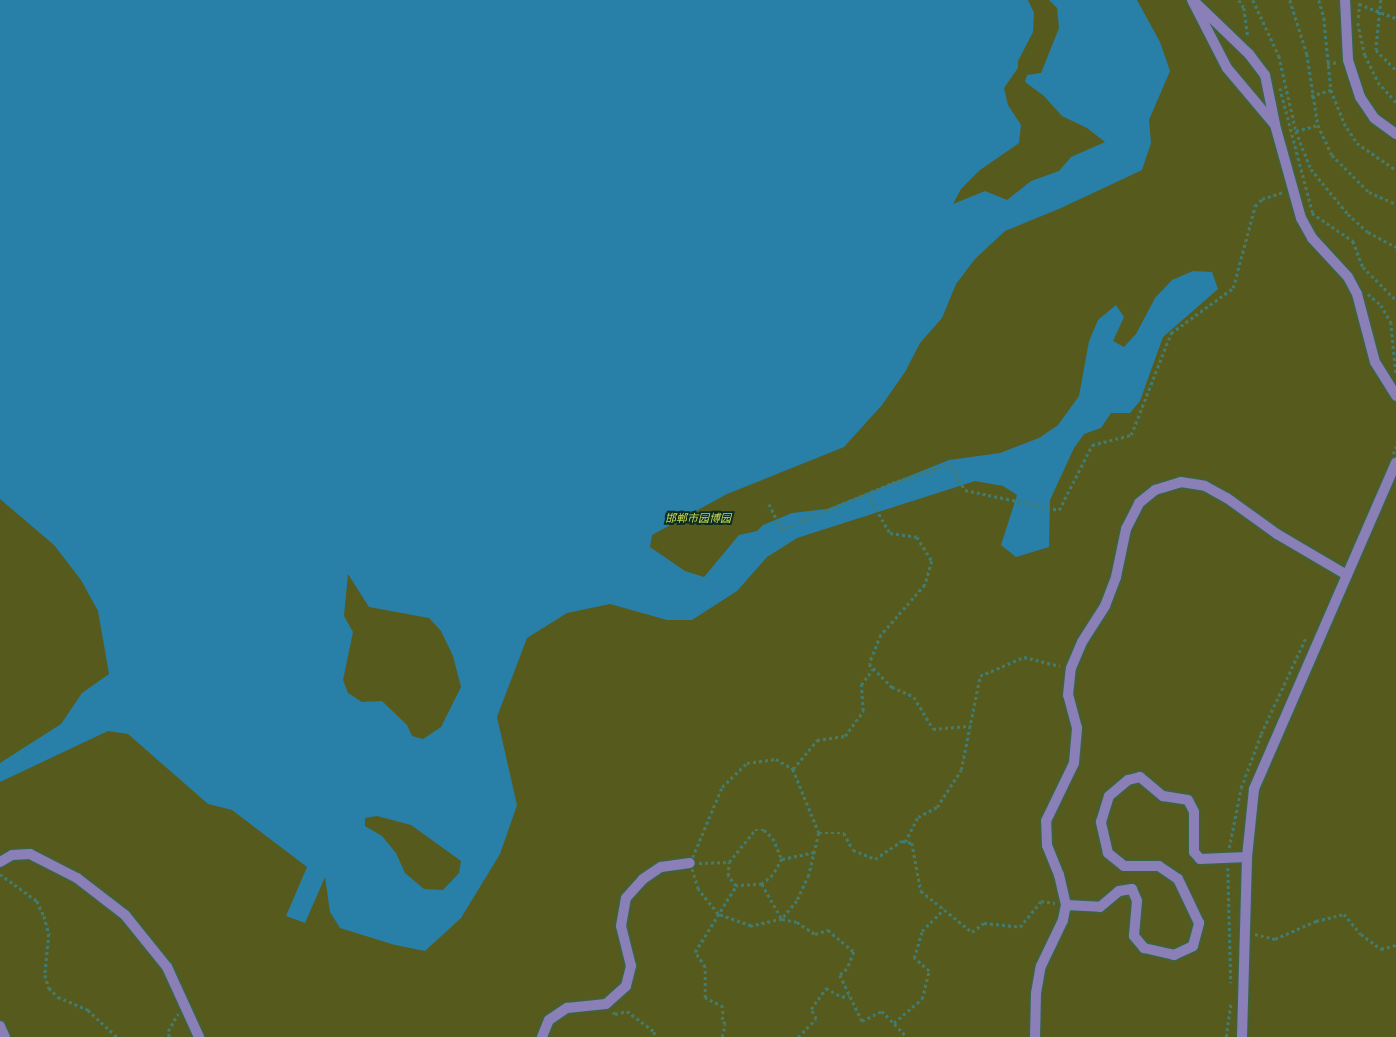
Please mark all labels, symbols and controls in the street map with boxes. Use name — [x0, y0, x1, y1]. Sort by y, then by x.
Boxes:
park label: 邯郸市园博园 — [665, 511, 731, 525]

